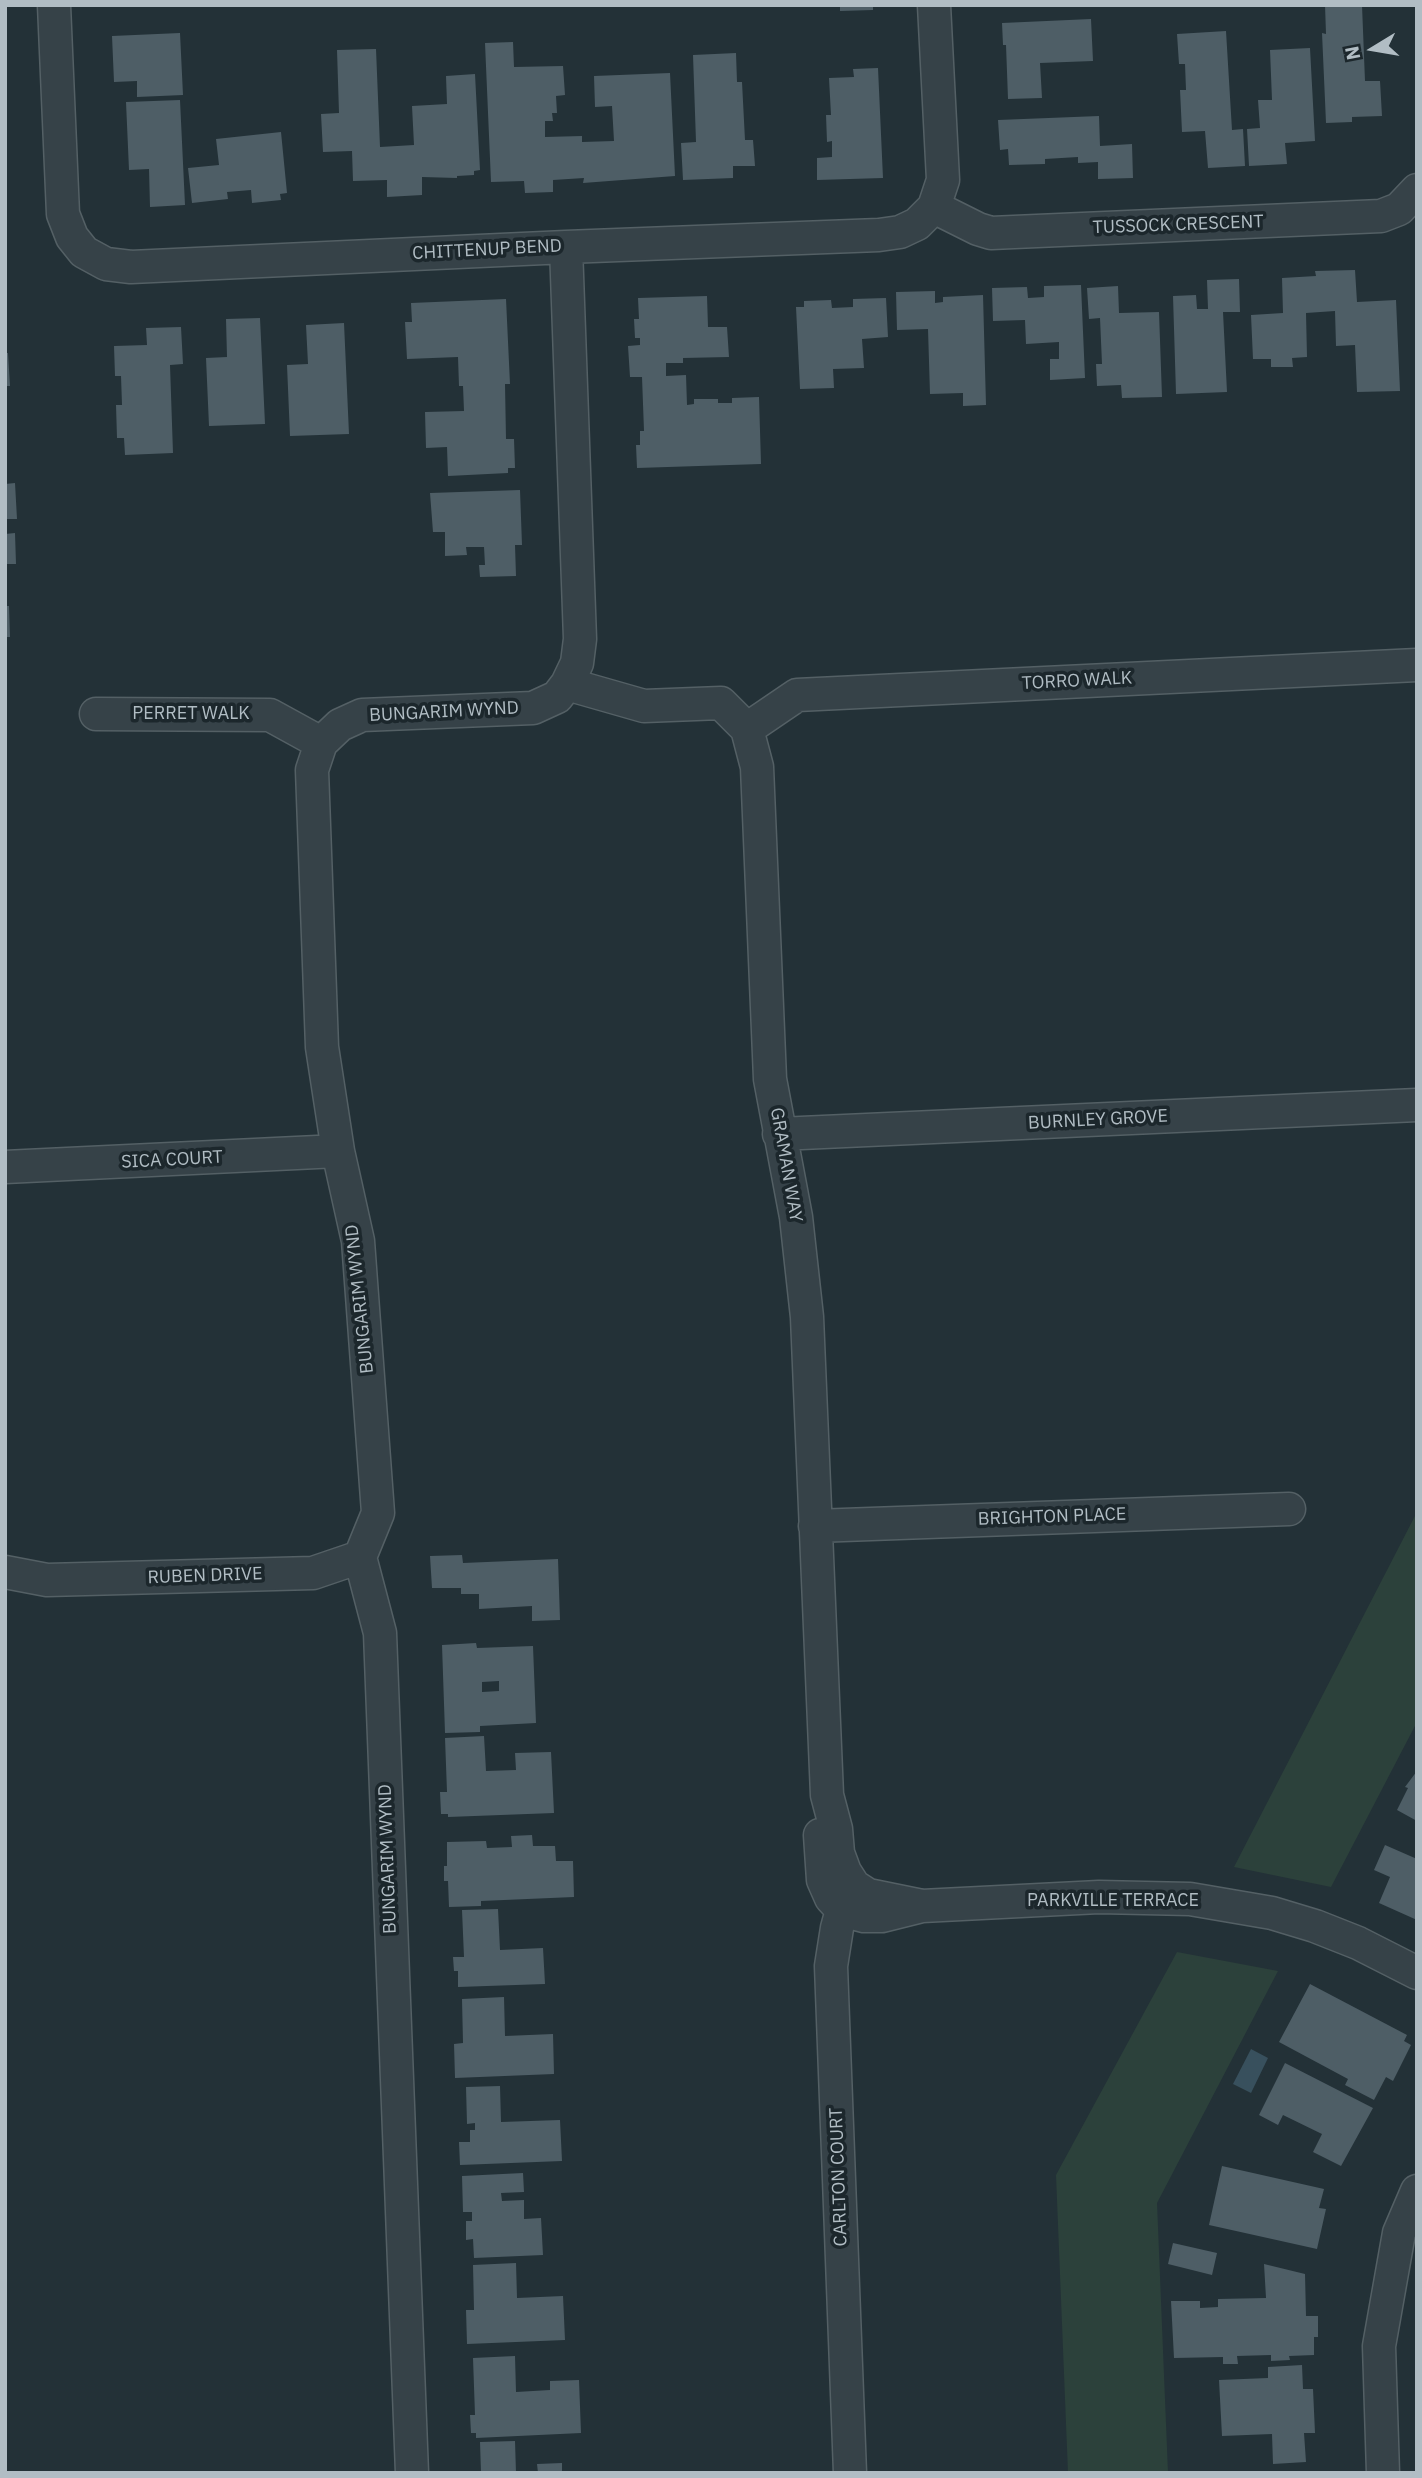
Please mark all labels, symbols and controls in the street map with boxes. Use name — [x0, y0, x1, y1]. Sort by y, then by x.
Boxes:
north arrow — [1338, 14, 1408, 84]
text: N — [1339, 44, 1365, 62]
street label: TUSSOCK CRESCENT — [1092, 211, 1264, 239]
street label: CHITTENUP BEND — [412, 235, 562, 265]
street label: TORRO WALK — [1021, 667, 1133, 695]
street label: BUNGARIM WYND — [369, 697, 519, 727]
street label: PERRET WALK — [132, 703, 250, 725]
street label: GRAMAN WAY — [765, 1106, 807, 1224]
street label: BURNLEY GROVE — [1027, 1106, 1169, 1134]
street label: SICA COURT — [121, 1147, 223, 1173]
street label: BUNGARIM WYND — [341, 1223, 379, 1375]
street label: BRIGHTON PLACE — [977, 1504, 1127, 1530]
street label: RUBEN DRIVE — [147, 1563, 263, 1589]
street label: BUNGARIM WYND — [375, 1784, 401, 1934]
street label: PARKVILLE TERRACE — [1027, 1890, 1199, 1912]
street label: CARLTON COURT — [826, 2107, 852, 2247]

